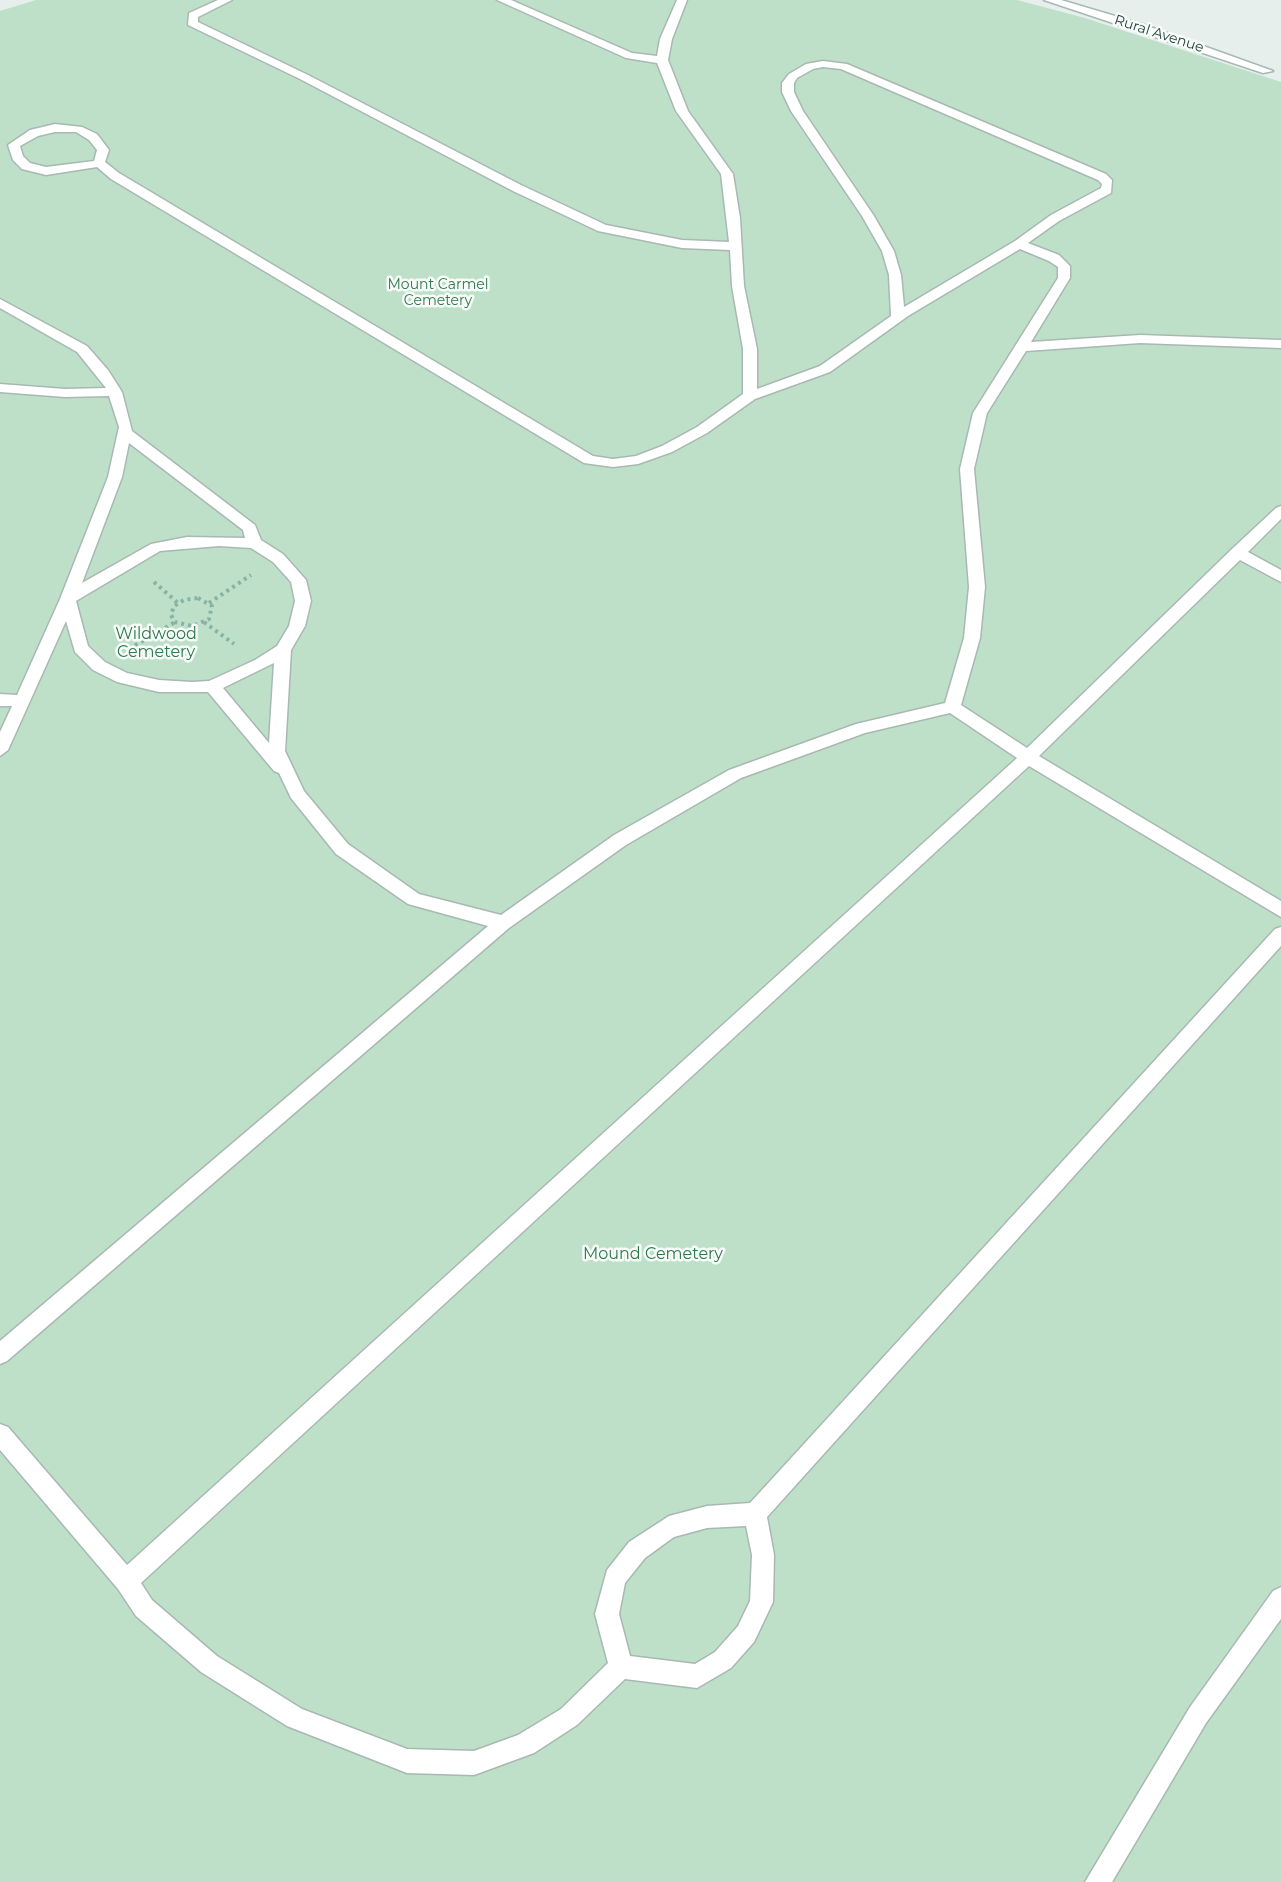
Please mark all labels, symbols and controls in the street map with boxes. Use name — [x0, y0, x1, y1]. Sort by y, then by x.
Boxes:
street label: Rural Avenue — [1112, 12, 1206, 56]
park label: Mount Carmel Cemetery — [387, 277, 489, 310]
park label: Wildwood Cemetery — [115, 624, 197, 662]
park label: Mound Cemetery — [583, 1244, 723, 1264]

